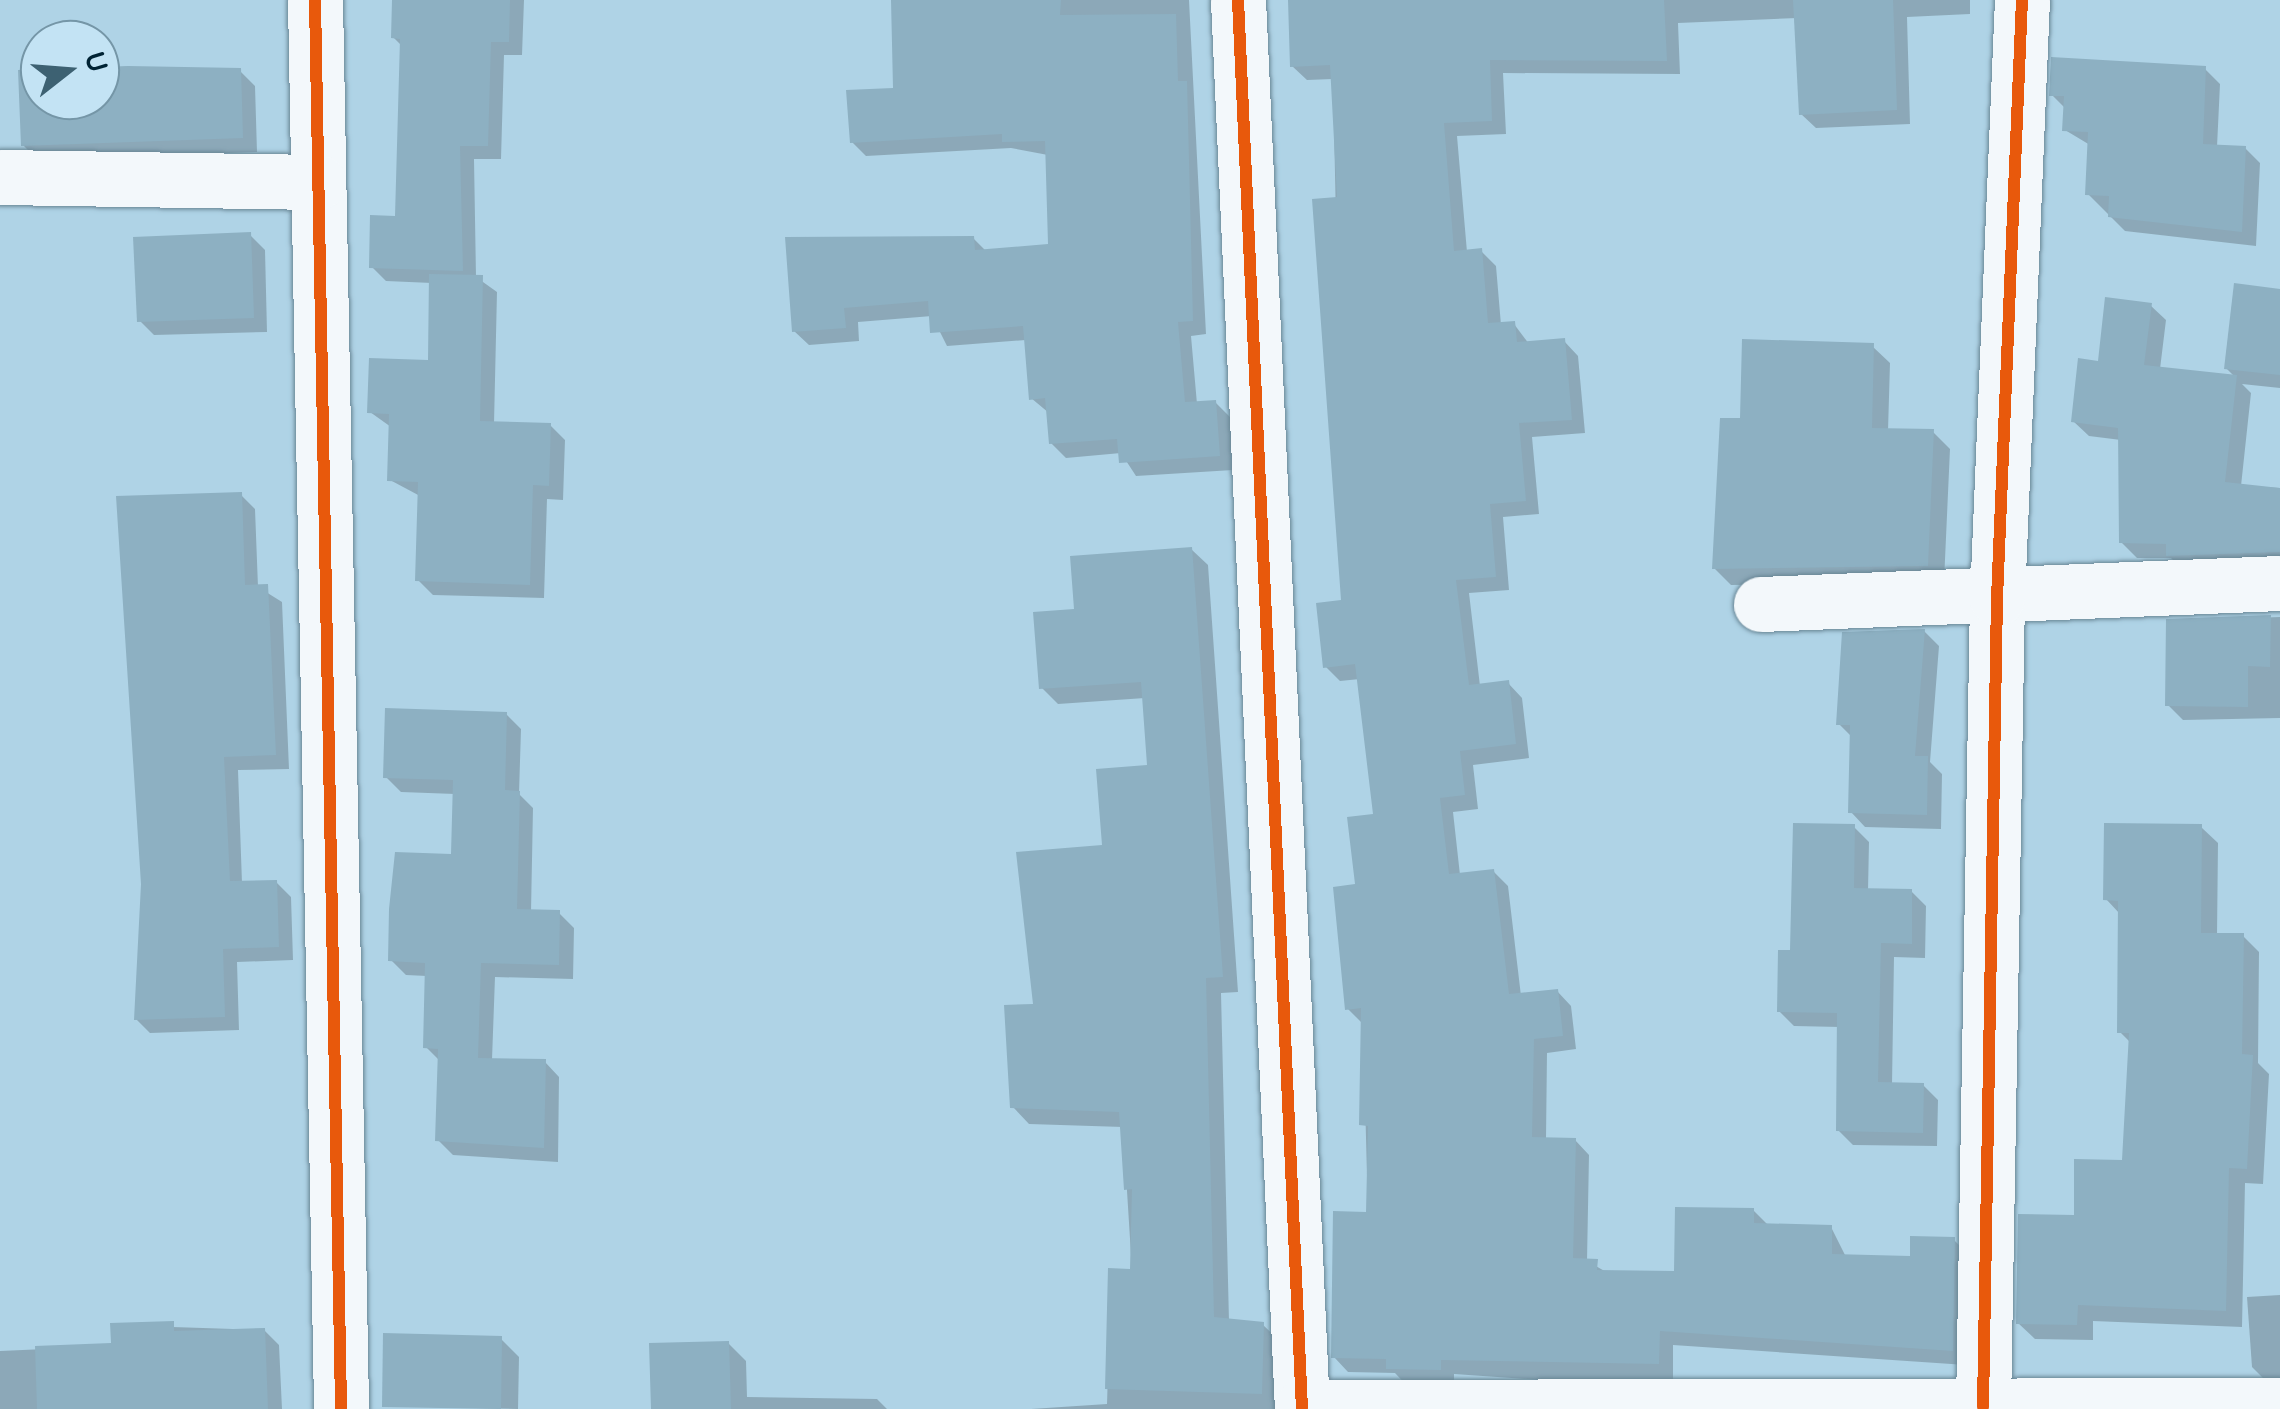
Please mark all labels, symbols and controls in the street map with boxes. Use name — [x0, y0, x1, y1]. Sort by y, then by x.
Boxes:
north arrow — [20, 20, 120, 120]
text: U — [78, 47, 117, 76]

